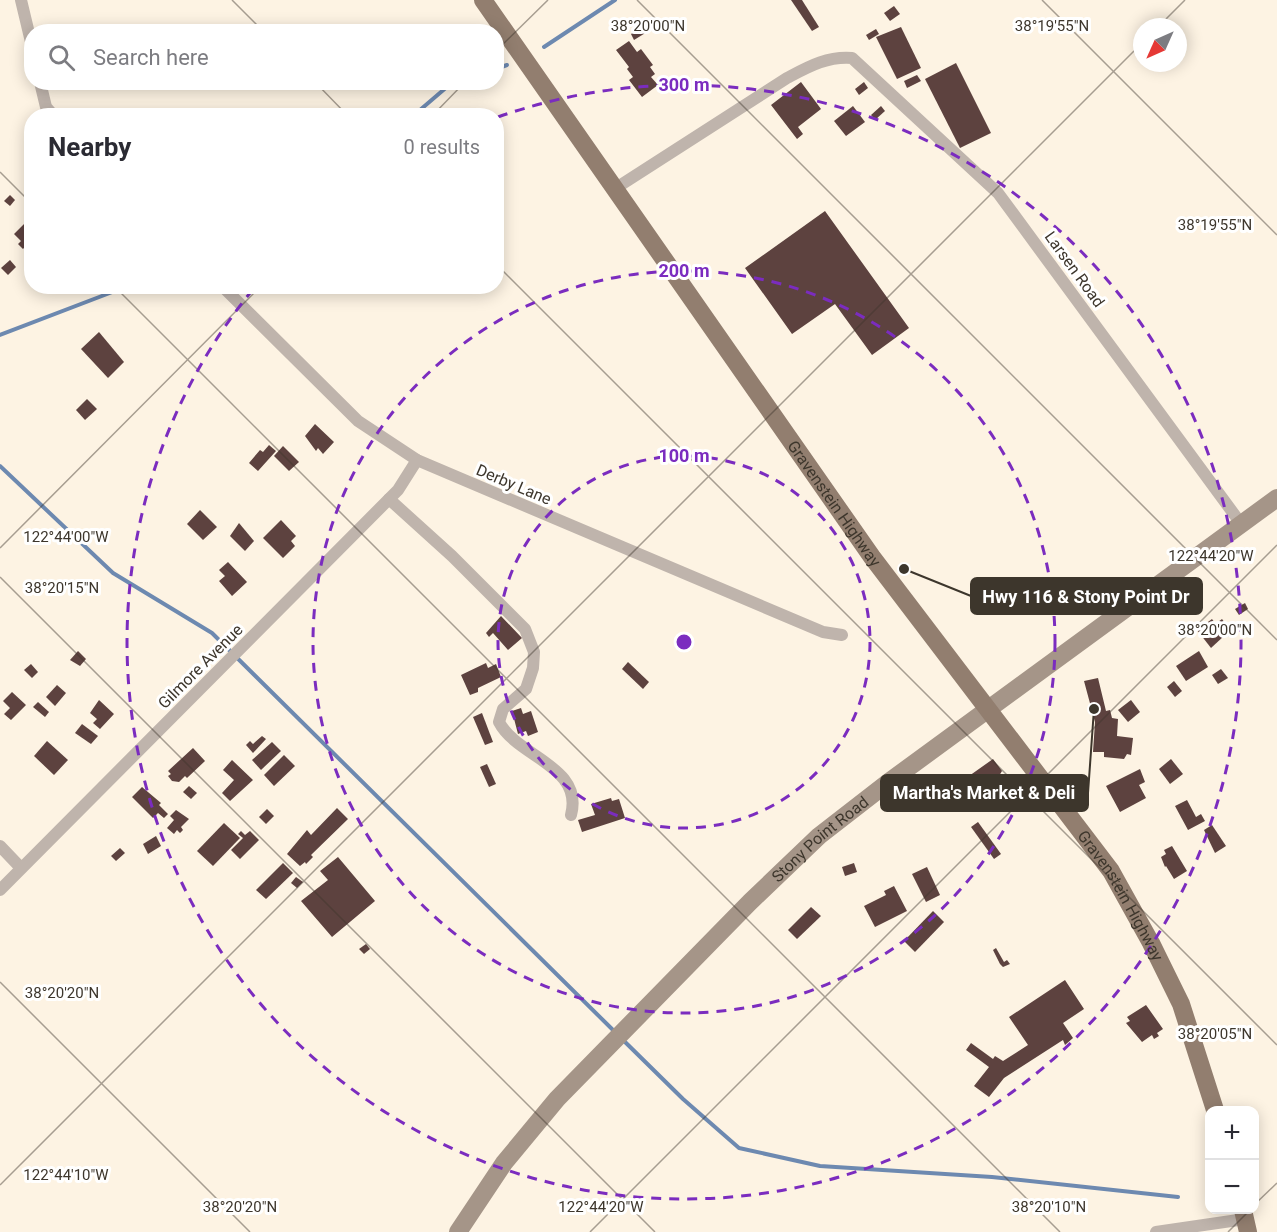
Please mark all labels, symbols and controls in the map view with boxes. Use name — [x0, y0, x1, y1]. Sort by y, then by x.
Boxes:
text: 38°20'00"N — [611, 17, 685, 35]
text: 38°19'55"N — [1015, 17, 1089, 35]
north arrow — [1133, 18, 1187, 72]
search box — [24, 24, 504, 90]
icon: search — [45, 41, 78, 74]
text: Search here — [93, 45, 209, 70]
text: 300 m — [658, 74, 710, 95]
text: Nearby — [48, 132, 131, 162]
text: 0 results — [404, 135, 480, 159]
text: 38°19'55"N — [1178, 216, 1252, 234]
street label: Larsen Road — [1041, 228, 1108, 311]
text: 200 m — [658, 260, 710, 281]
street label: Gravenstein Highway — [784, 437, 885, 571]
text: 100 m — [658, 445, 710, 466]
street label: Derby Lane — [474, 460, 554, 509]
text: 122°44'00"W — [23, 528, 109, 546]
text: 122°44'20"W — [1168, 547, 1254, 565]
callout: Hwy 116 & Stony Point Dr — [971, 578, 1202, 614]
text: 38°20'15"N — [25, 579, 99, 597]
text: Hwy 116 & Stony Point Dr — [982, 586, 1190, 607]
street label: Gilmore Avenue — [154, 620, 247, 713]
text: 38°20'00"N — [1178, 621, 1252, 639]
centre of rings — [674, 632, 694, 652]
callout: Martha's Market & Deli — [881, 775, 1088, 811]
text: Martha's Market & Deli — [893, 782, 1075, 803]
street label: Stony Point Road — [768, 792, 872, 886]
street label: Gravenstein Highway — [1073, 827, 1167, 964]
text: 38°20'20"N — [25, 984, 99, 1002]
text: 38°20'05"N — [1178, 1025, 1252, 1043]
map controls — [1205, 1106, 1259, 1214]
button: + — [1205, 1106, 1259, 1160]
button: − — [1205, 1160, 1259, 1214]
text: 122°44'10"W — [23, 1166, 109, 1184]
text: 38°20'20"N — [203, 1198, 277, 1216]
text: 122°44'20"W — [558, 1198, 644, 1216]
text: 38°20'10"N — [1012, 1198, 1086, 1216]

